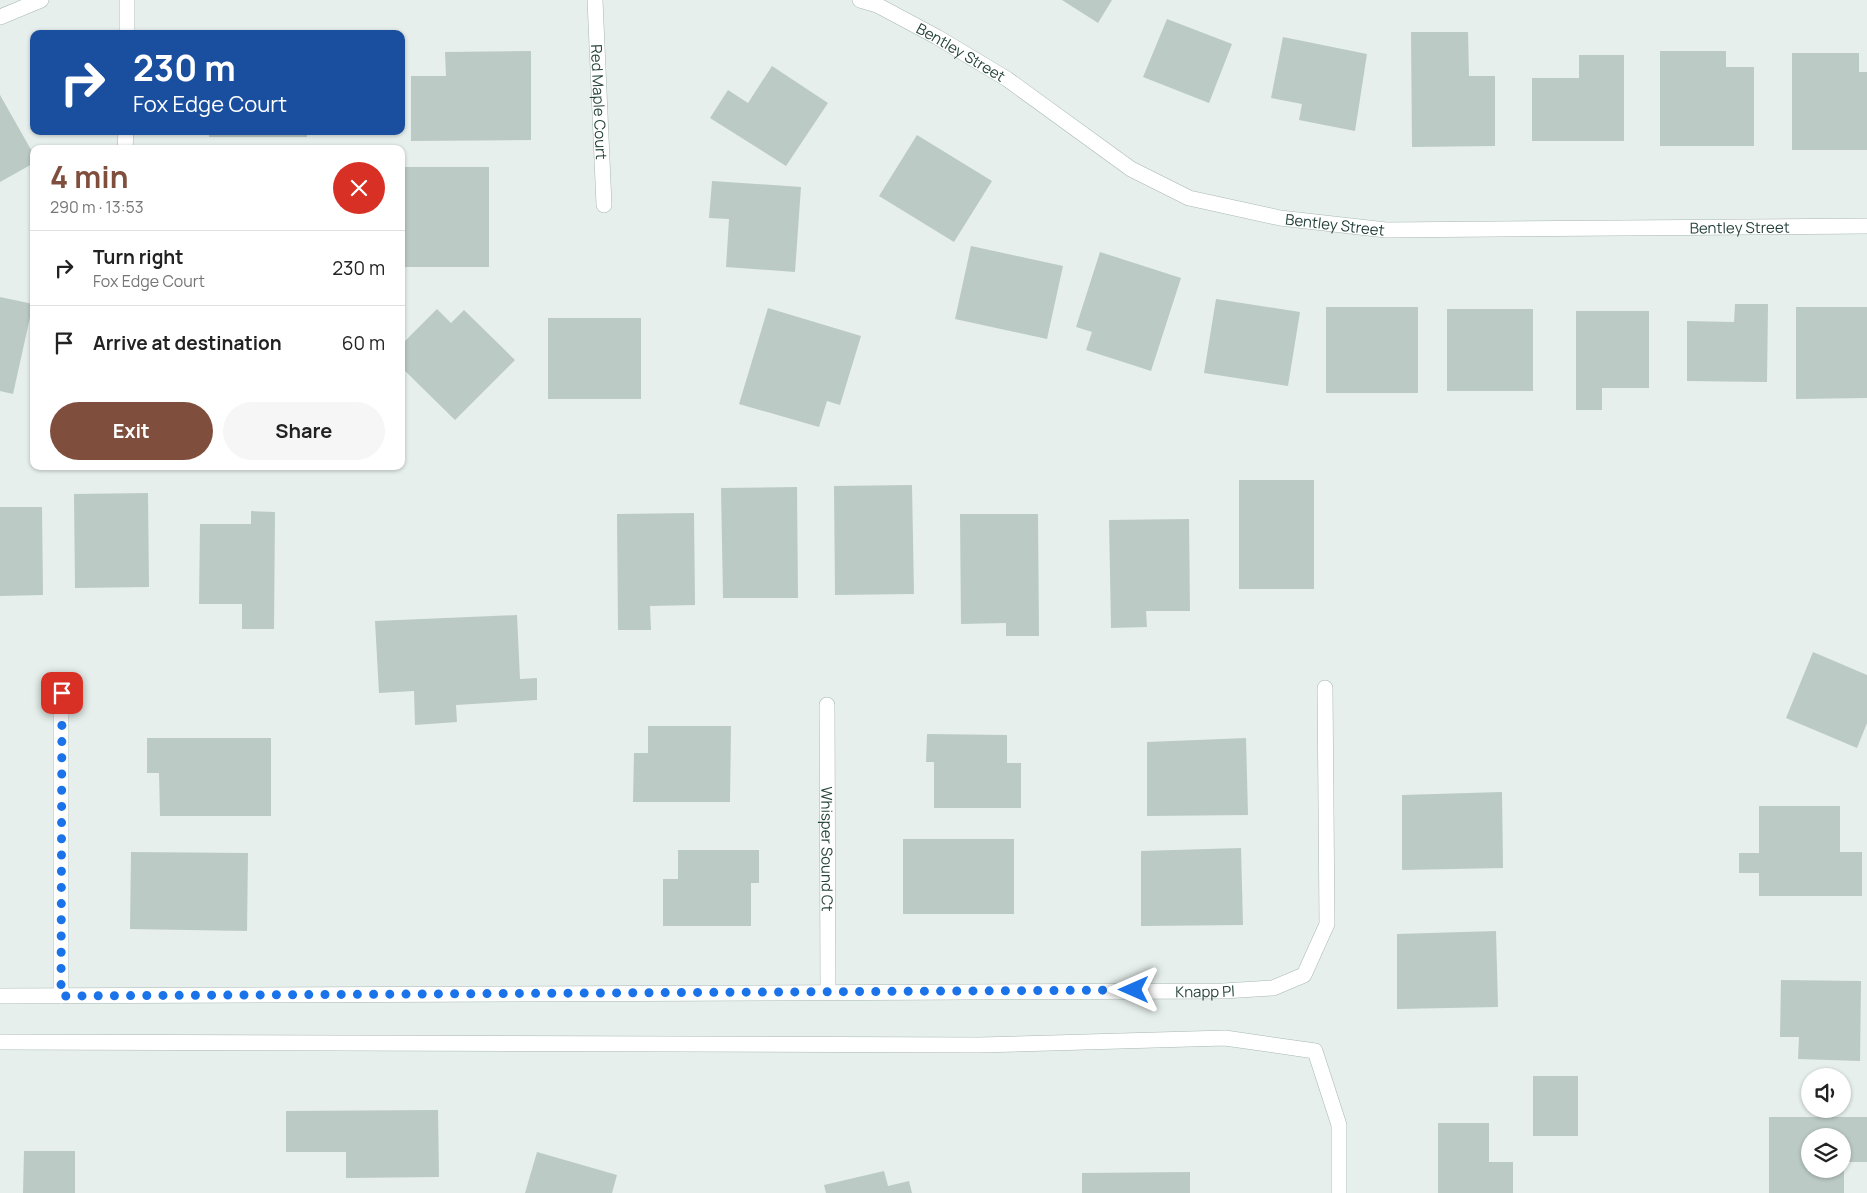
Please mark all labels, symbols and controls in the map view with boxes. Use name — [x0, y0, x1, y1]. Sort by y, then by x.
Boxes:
street label: Bentley Street — [913, 18, 1009, 86]
text: 230 m — [133, 44, 236, 92]
street label: Red Maple Court — [586, 44, 612, 160]
icon: right — [50, 50, 115, 115]
text: Fox Edge Court — [133, 89, 287, 119]
text: 4 min — [50, 156, 128, 197]
button: close — [333, 162, 385, 214]
text: 290 m · 13:53 — [50, 196, 144, 218]
street label: Bentley Street — [1284, 208, 1386, 240]
street label: Bentley Street — [1690, 216, 1790, 238]
text: Turn right — [93, 244, 183, 270]
icon: right — [50, 254, 78, 282]
text: 230 m — [332, 255, 385, 281]
text: Fox Edge Court — [93, 270, 205, 292]
icon: arrive — [50, 329, 78, 357]
text: Arrive at destination — [93, 330, 282, 356]
text: 60 m — [342, 330, 385, 356]
button: Exit — [50, 402, 213, 460]
button: Share — [223, 402, 385, 460]
pin — [41, 672, 83, 714]
icon: arrive — [48, 679, 76, 707]
street label: Whisper Sound Ct — [817, 786, 838, 912]
position arrow — [1107, 963, 1159, 1015]
street label: Knapp Pl — [1175, 980, 1235, 1002]
map controls — [1801, 1068, 1851, 1178]
button: sound — [1801, 1068, 1851, 1118]
button: layers — [1801, 1128, 1851, 1178]

